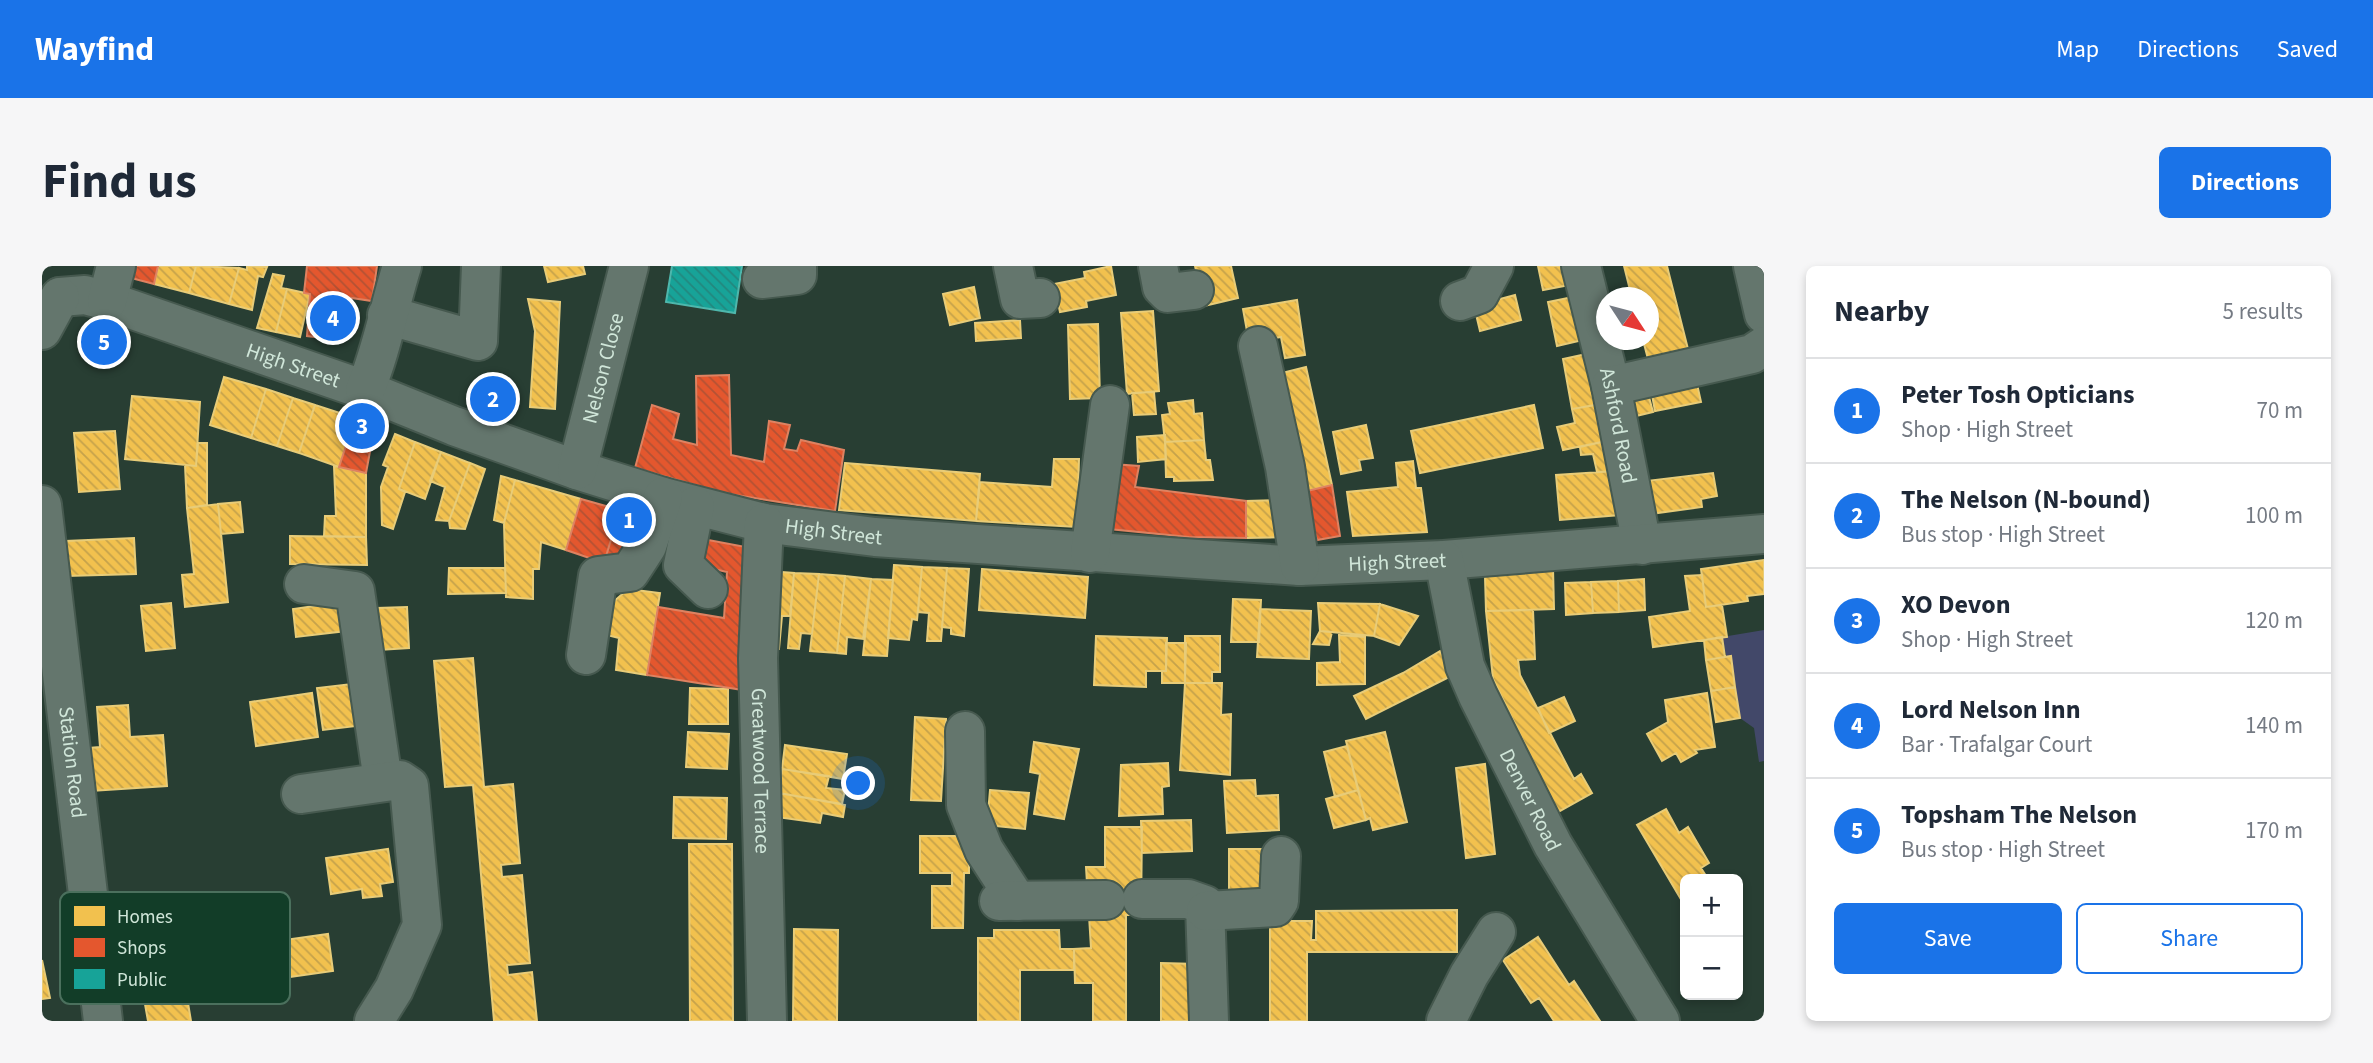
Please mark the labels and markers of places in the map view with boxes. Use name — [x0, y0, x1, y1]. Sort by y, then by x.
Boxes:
pin: 4 — [310, 292, 356, 344]
pin: 5 — [81, 316, 127, 368]
pin: 2 — [470, 373, 516, 425]
pin: 3 — [339, 400, 385, 452]
pin: 1 — [606, 494, 652, 546]

